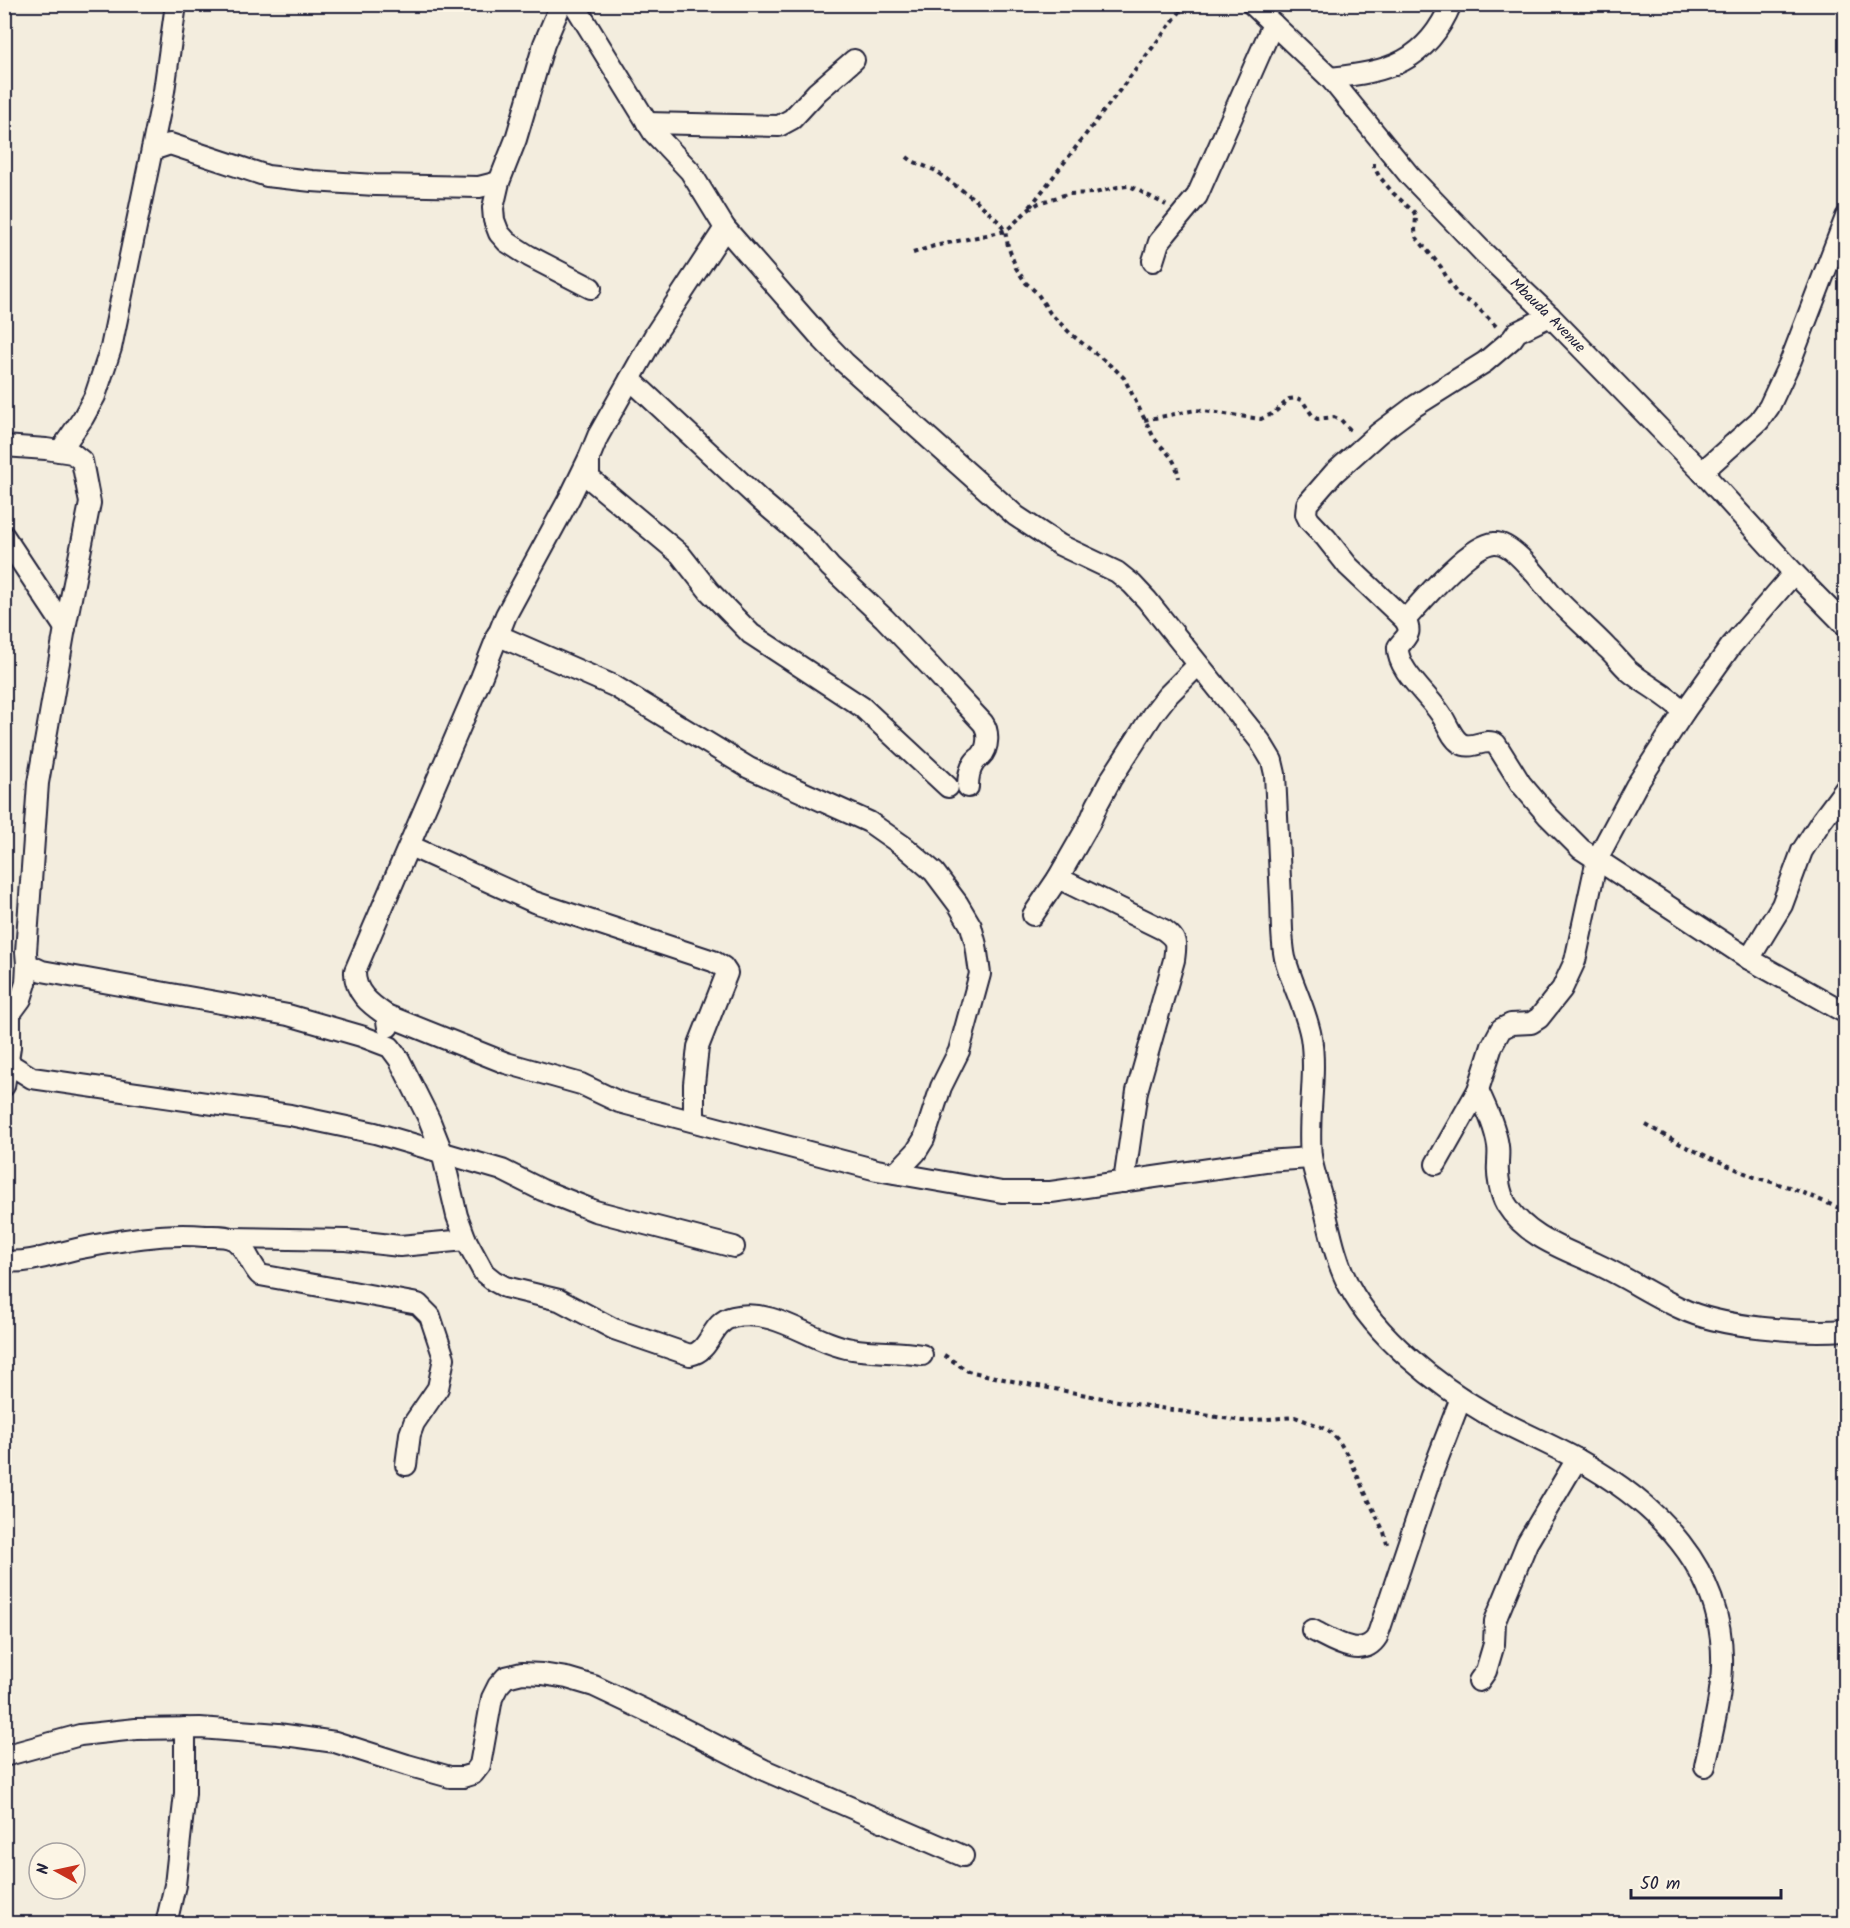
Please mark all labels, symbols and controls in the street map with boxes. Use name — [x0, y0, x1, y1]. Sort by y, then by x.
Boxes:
street label: Mbauda Avenue — [1504, 273, 1591, 359]
north arrow — [27, 1841, 87, 1901]
text: N — [31, 1862, 57, 1876]
scale bar — [1631, 1862, 1781, 1900]
text: 50 m — [1640, 1870, 1680, 1899]

